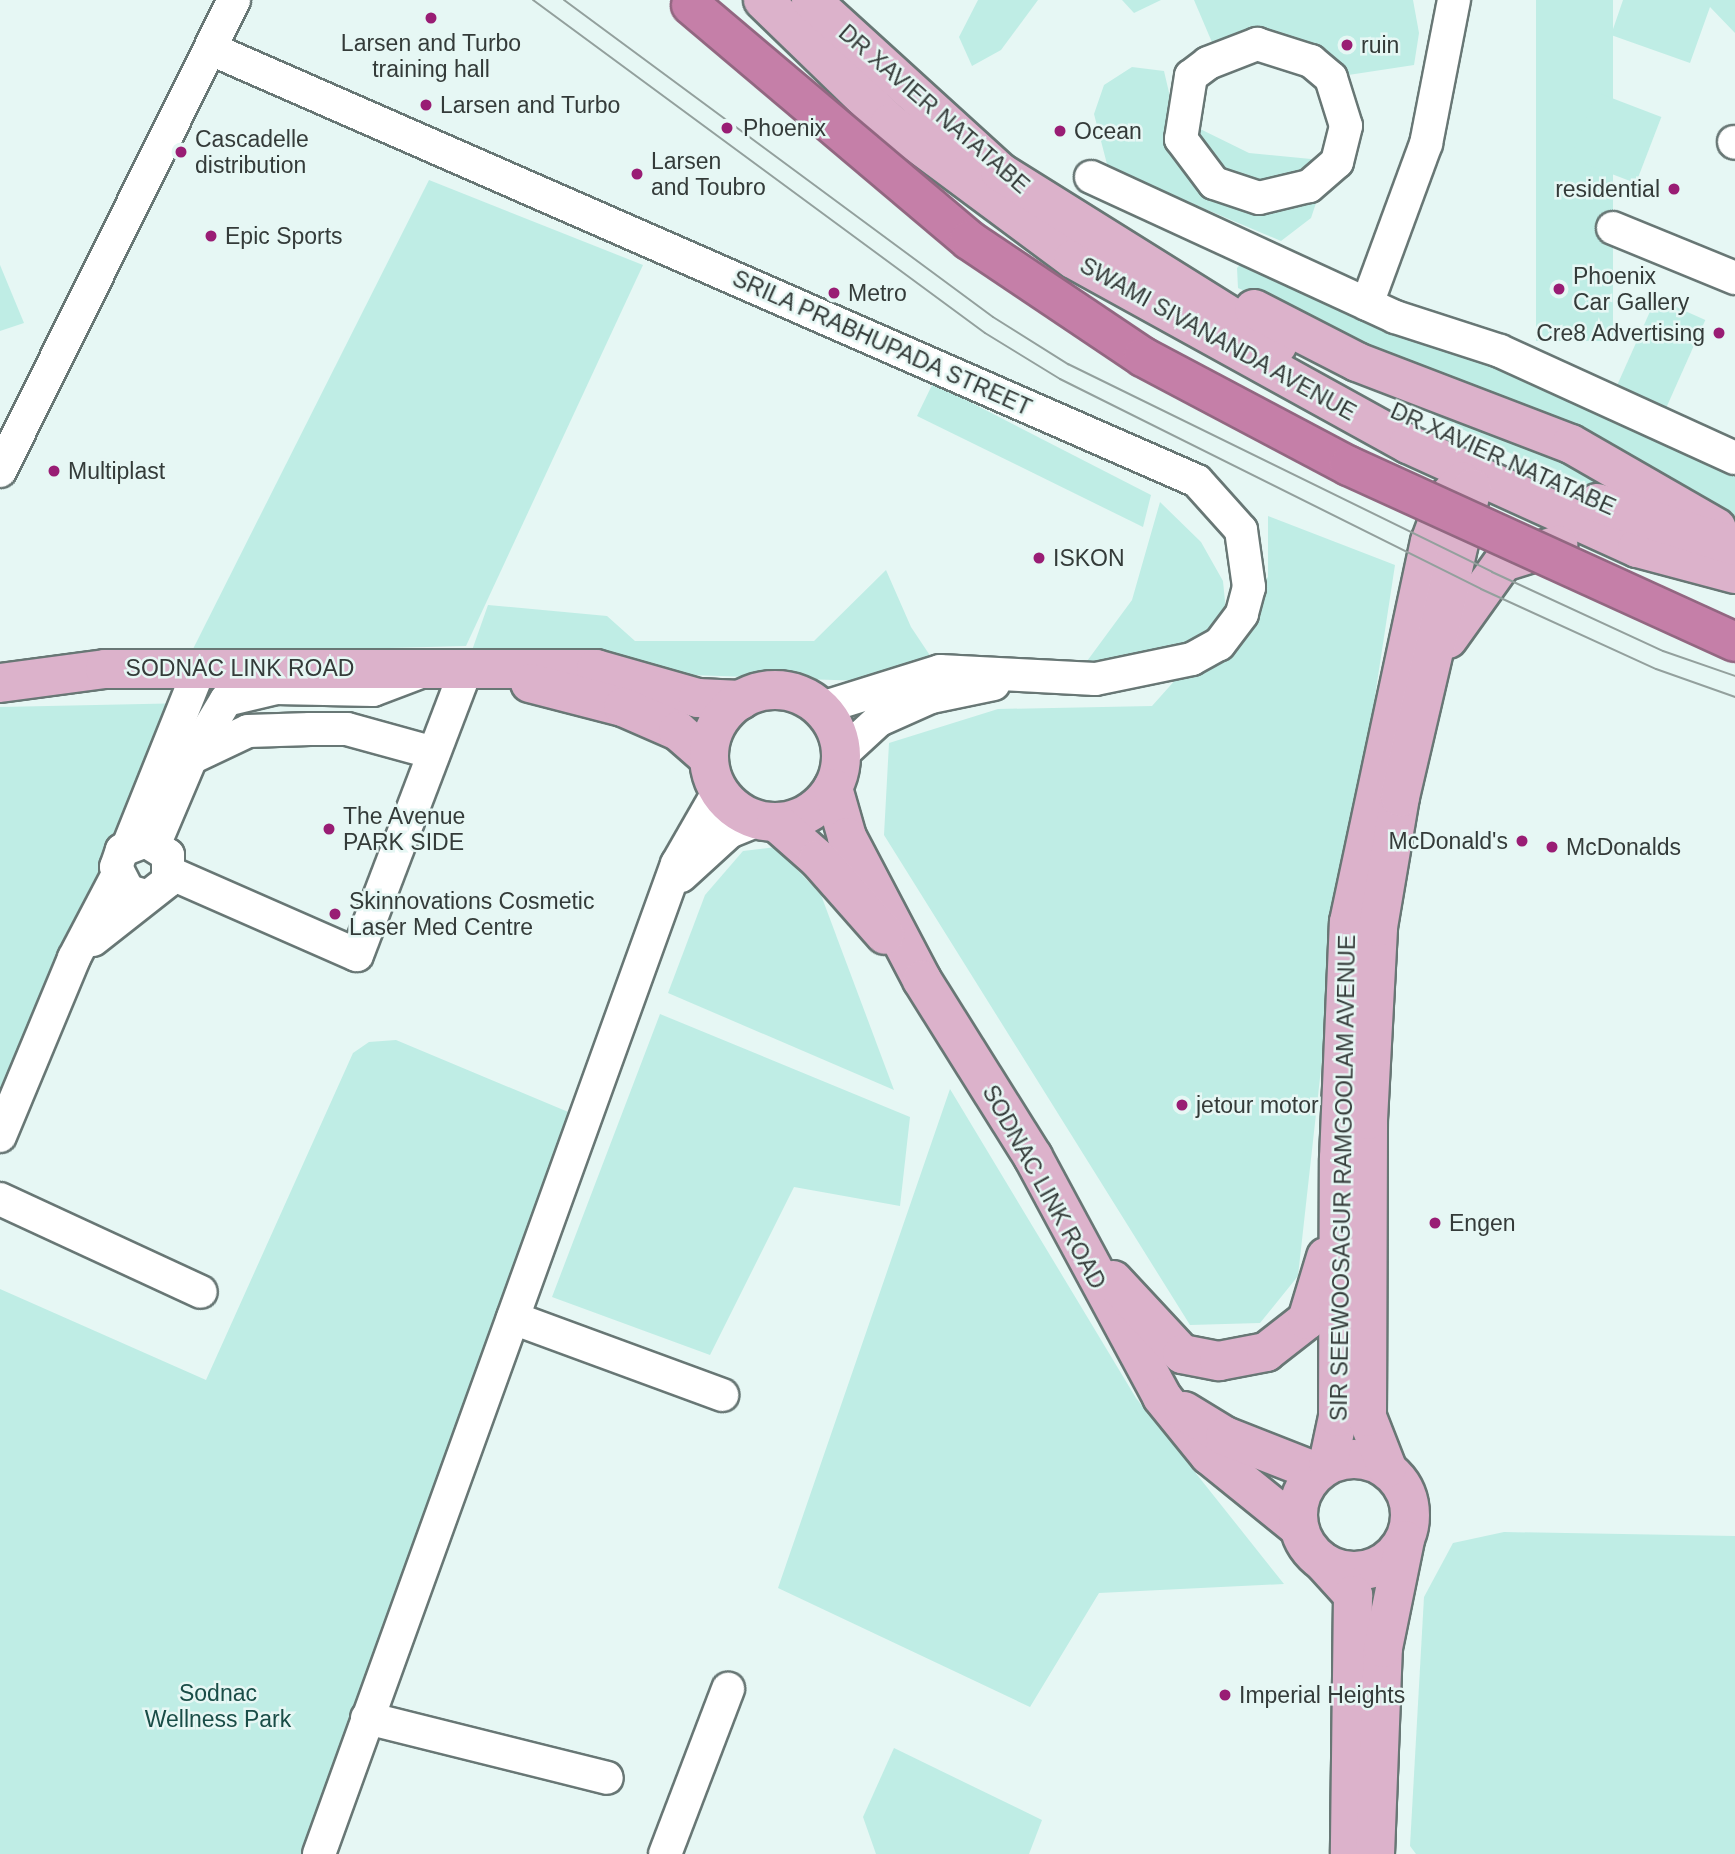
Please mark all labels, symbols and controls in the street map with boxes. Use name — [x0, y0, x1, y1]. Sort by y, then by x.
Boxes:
marker: Larsen and Turbo training hall — [423, 10, 439, 26]
street label: DR XAVIER NATATABE — [833, 19, 1035, 199]
place label: Larsen and Turbo training hall — [341, 29, 521, 83]
place label: ruin — [1361, 31, 1399, 59]
marker: ruin — [1339, 37, 1355, 53]
place label: Larsen and Turbo — [440, 91, 621, 119]
marker: Larsen and Turbo — [418, 97, 434, 113]
place label: Phoenix — [743, 114, 826, 142]
place label: Ocean — [1074, 117, 1142, 145]
marker: Phoenix — [717, 118, 737, 138]
marker: Ocean — [1052, 123, 1068, 139]
place label: Cascadelle distribution — [195, 125, 309, 179]
marker: Cascadelle distribution — [173, 144, 189, 160]
place label: Larsen and Toubro — [651, 147, 766, 201]
marker: Larsen and Toubro — [629, 166, 645, 182]
place label: residential — [1555, 175, 1660, 203]
marker: residential — [1666, 181, 1682, 197]
place label: Epic Sports — [225, 222, 343, 250]
marker: Epic Sports — [203, 228, 219, 244]
street label: SWAMI SIVANANDA AVENUE — [1074, 251, 1362, 427]
place label: Phoenix Car Gallery — [1573, 262, 1689, 316]
street label: SRILA PRABHUPADA STREET — [727, 264, 1037, 422]
place label: Metro — [848, 279, 907, 307]
marker: Phoenix Car Gallery — [1551, 281, 1567, 297]
marker: Metro — [826, 285, 842, 301]
place label: Cre8 Advertising — [1535, 319, 1705, 347]
marker: Cre8 Advertising — [1711, 325, 1727, 341]
street label: DR XAVIER NATATABE — [1386, 397, 1620, 521]
place label: Multiplast — [68, 457, 165, 485]
marker: Multiplast — [46, 463, 62, 479]
place label: ISKON — [1053, 544, 1125, 572]
marker: ISKON — [1031, 550, 1047, 566]
street label: SODNAC LINK ROAD — [126, 654, 354, 682]
place label: The Avenue PARK SIDE — [343, 802, 467, 856]
marker: The Avenue PARK SIDE — [321, 821, 337, 837]
place label: McDonald's — [1389, 827, 1508, 855]
marker: McDonald's — [1514, 833, 1530, 849]
place label: McDonalds — [1566, 833, 1681, 861]
marker: McDonalds — [1544, 839, 1560, 855]
place label: Skinnovations Cosmetic Laser Med Centre — [349, 887, 594, 941]
marker: Skinnovations Cosmetic Laser Med Centre — [327, 906, 343, 922]
street label: SIR SEEWOOSAGUR RAMGOOLAM AVENUE — [1325, 934, 1361, 1422]
street label: SODNAC LINK ROAD — [976, 1080, 1112, 1294]
place label: jetour motor — [1196, 1091, 1319, 1119]
marker: jetour motor — [1174, 1097, 1190, 1113]
place label: Engen — [1449, 1209, 1516, 1237]
marker: Engen — [1427, 1215, 1443, 1231]
park label: Sodnac Wellness Park — [145, 1679, 291, 1733]
place label: Imperial Heights — [1239, 1681, 1405, 1709]
marker: Imperial Heights — [1217, 1687, 1233, 1703]

